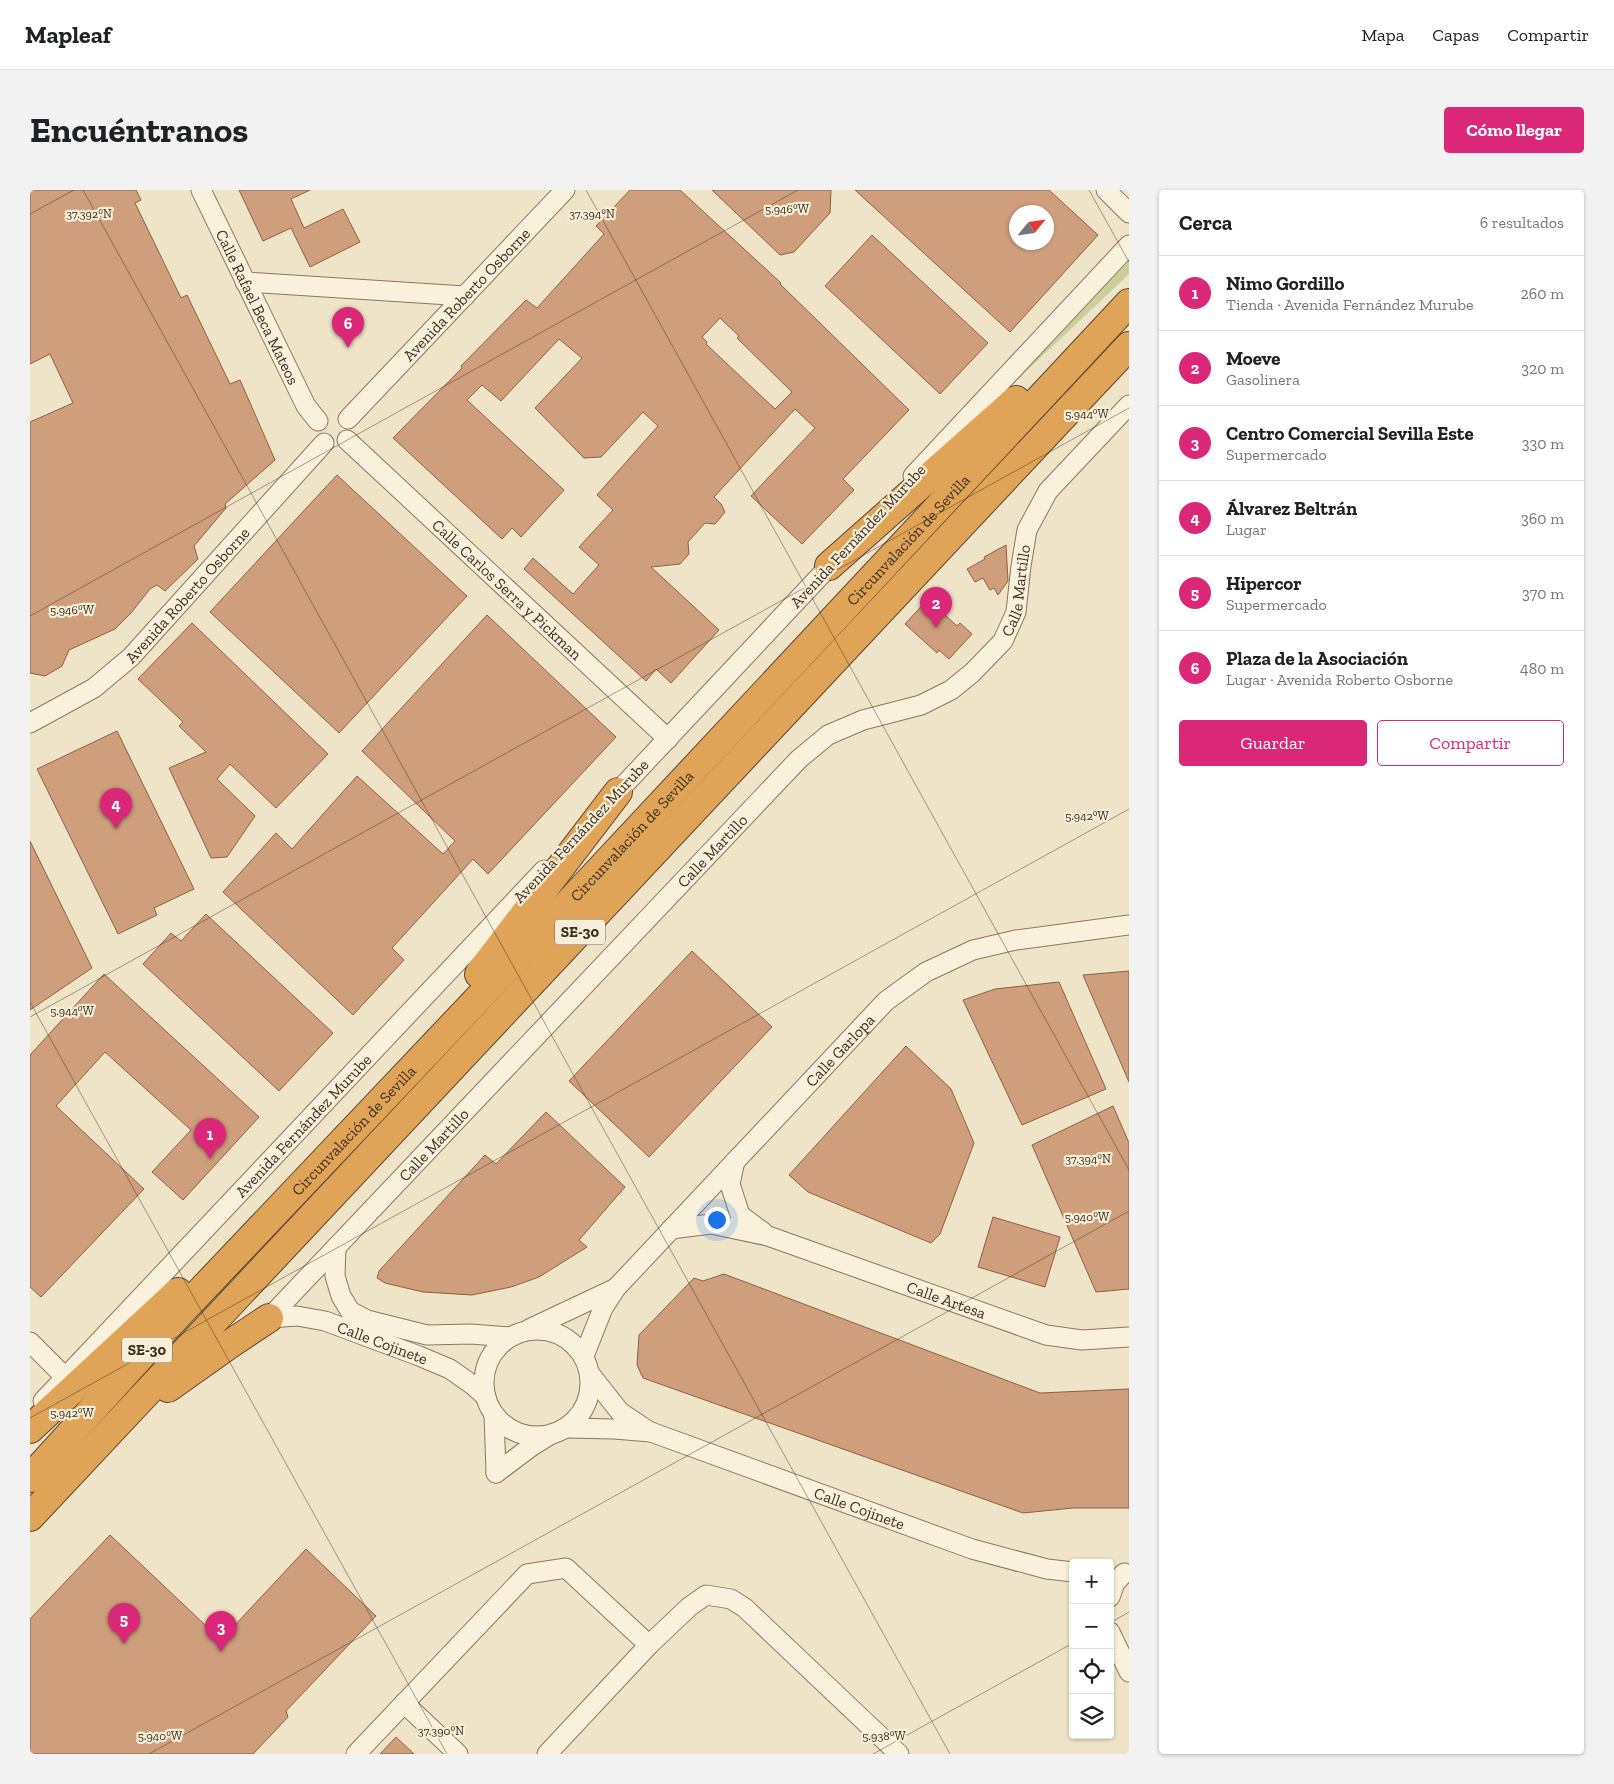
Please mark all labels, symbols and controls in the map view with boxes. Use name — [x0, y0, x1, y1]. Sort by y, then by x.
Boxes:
text: Mapleaf — [25, 20, 111, 49]
text: Mapa — [1361, 24, 1404, 46]
text: Capas — [1432, 24, 1479, 46]
text: Compartir — [1507, 24, 1589, 46]
button: Cómo llegar — [1444, 107, 1584, 153]
text: Encuéntranos — [30, 109, 248, 151]
text: 5.946°W — [765, 202, 810, 216]
north arrow — [1009, 205, 1054, 250]
text: 37.392°N — [66, 207, 112, 221]
text: 37.394°N — [569, 207, 615, 221]
text: Cerca — [1179, 210, 1232, 235]
text: 6 resultados — [1480, 213, 1564, 232]
street label: Avenida Roberto Osborne — [399, 224, 534, 365]
street label: Calle Rafael Beca Mateos — [212, 226, 304, 388]
text: Nimo Gordillo — [1226, 272, 1344, 295]
text: 1 — [1192, 284, 1198, 303]
text: 260 m — [1521, 284, 1564, 303]
text: Tienda · Avenida Fernández Murube — [1226, 295, 1474, 314]
pin: 6 — [332, 307, 364, 348]
text: Moeve — [1226, 347, 1280, 370]
text: 2 — [1191, 359, 1199, 378]
text: 320 m — [1521, 359, 1564, 378]
text: Gasolinera — [1226, 370, 1300, 389]
text: 5.944°W — [1065, 407, 1110, 421]
text: Centro Comercial Sevilla Este — [1226, 422, 1474, 445]
text: 3 — [1191, 434, 1199, 453]
text: 330 m — [1522, 434, 1564, 453]
text: Supermercado — [1226, 445, 1327, 464]
street label: Avenida Fernández Murube — [786, 460, 930, 612]
street label: Circunvalación de Sevilla — [842, 470, 974, 609]
text: Álvarez Beltrán — [1226, 497, 1357, 520]
text: 4 — [1190, 509, 1200, 528]
text: 360 m — [1521, 509, 1564, 528]
street label: Calle Carlos Serra y Pickman — [428, 515, 587, 664]
text: Lugar — [1226, 520, 1267, 539]
street label: Avenida Roberto Osborne — [121, 523, 253, 667]
street label: Calle Martillo — [997, 543, 1034, 639]
text: Hipercor — [1226, 572, 1302, 595]
text: 5 — [1191, 584, 1199, 603]
text: 370 m — [1522, 584, 1564, 603]
pin: 2 — [920, 587, 952, 628]
text: Supermercado — [1226, 595, 1327, 614]
text: 5.946°W — [50, 603, 95, 617]
text: Plaza de la Asociación — [1226, 647, 1408, 670]
text: 6 — [1191, 659, 1199, 678]
text: 480 m — [1520, 659, 1564, 678]
text: Lugar · Avenida Roberto Osborne — [1226, 670, 1453, 689]
button: Guardar — [1179, 720, 1367, 766]
button: Compartir — [1377, 720, 1564, 766]
street label: Avenida Fernández Murube — [509, 755, 653, 907]
street label: Circunvalación de Sevilla — [566, 766, 697, 905]
pin: 4 — [100, 788, 132, 829]
text: 5.942°W — [1065, 809, 1110, 823]
street label: Calle Martillo — [673, 810, 751, 891]
road number: SE-30 — [555, 920, 605, 944]
text: 5.944°W — [50, 1004, 95, 1018]
street label: Calle Garlopa — [801, 1010, 878, 1090]
street label: Avenida Fernández Murube — [231, 1050, 375, 1201]
street label: Circunvalación de Sevilla — [287, 1061, 420, 1199]
street label: Calle Martillo — [394, 1104, 472, 1185]
pin: 1 — [194, 1118, 226, 1159]
text: 37.394°N — [1065, 1152, 1111, 1166]
your location — [704, 1207, 730, 1233]
text: 5.940°W — [1065, 1210, 1110, 1224]
street label: Calle Artesa — [904, 1277, 989, 1322]
street label: Calle Cojinete — [335, 1317, 431, 1368]
road number: SE-30 — [122, 1338, 172, 1362]
text: 5.942°W — [50, 1406, 95, 1420]
street label: Calle Cojinete — [812, 1483, 907, 1533]
map controls — [1069, 1559, 1114, 1739]
button: + — [1069, 1559, 1114, 1604]
pin: 5 — [108, 1603, 140, 1644]
button: − — [1069, 1604, 1114, 1649]
pin: 3 — [205, 1611, 237, 1652]
button: locate — [1069, 1649, 1114, 1694]
button: layers — [1069, 1694, 1114, 1739]
text: 37.390°N — [418, 1724, 464, 1738]
text: 5.940°W — [138, 1729, 183, 1743]
text: 5.938°W — [862, 1729, 906, 1743]

